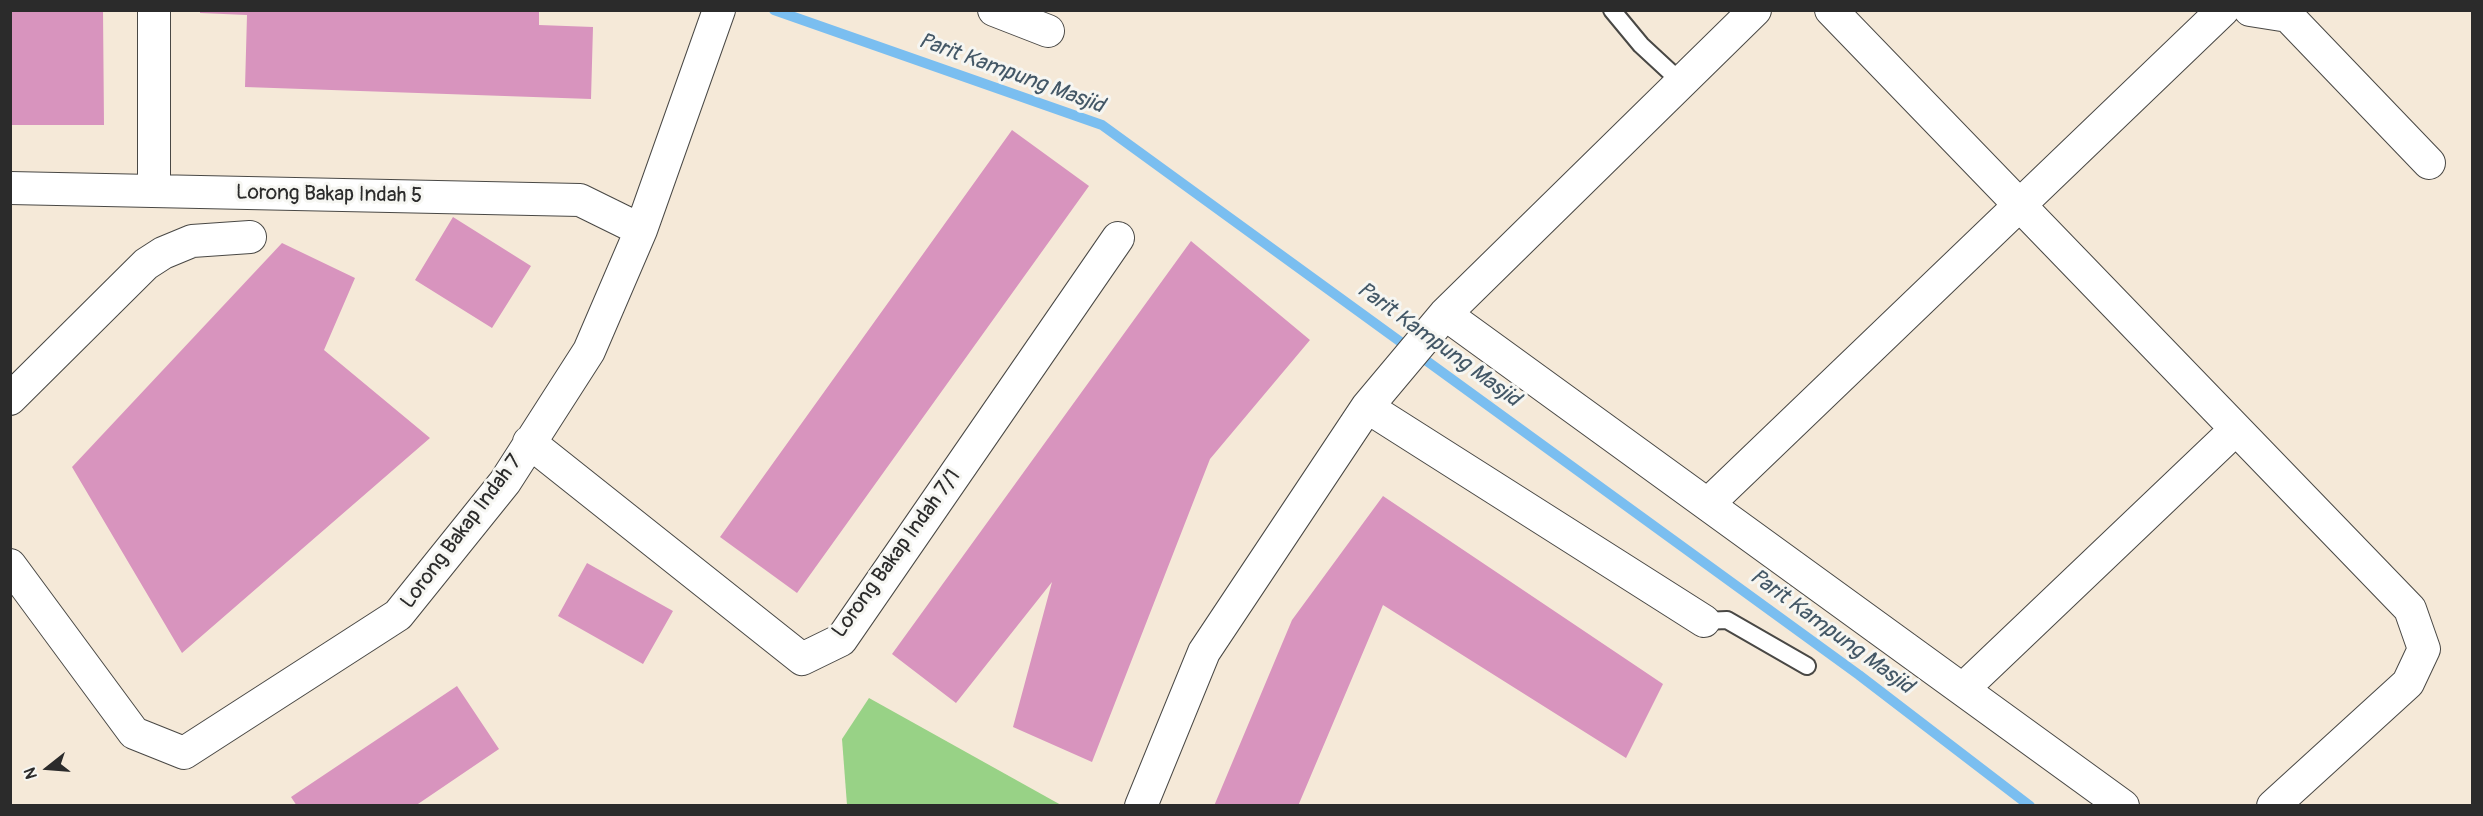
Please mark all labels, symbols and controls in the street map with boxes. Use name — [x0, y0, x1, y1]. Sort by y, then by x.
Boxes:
water label: Parit Kampung Masjid — [915, 28, 1107, 120]
street label: Lorong Bakap Indah 5 — [236, 181, 422, 209]
water label: Parit Kampung Masjid — [1351, 277, 1525, 413]
street label: Lorong Bakap Indah 7 — [396, 450, 528, 614]
street label: Lorong Bakap Indah 7/1 — [827, 465, 967, 643]
water label: Parit Kampung Masjid — [1744, 564, 1918, 700]
north arrow — [18, 738, 78, 798]
text: N — [20, 765, 42, 781]

